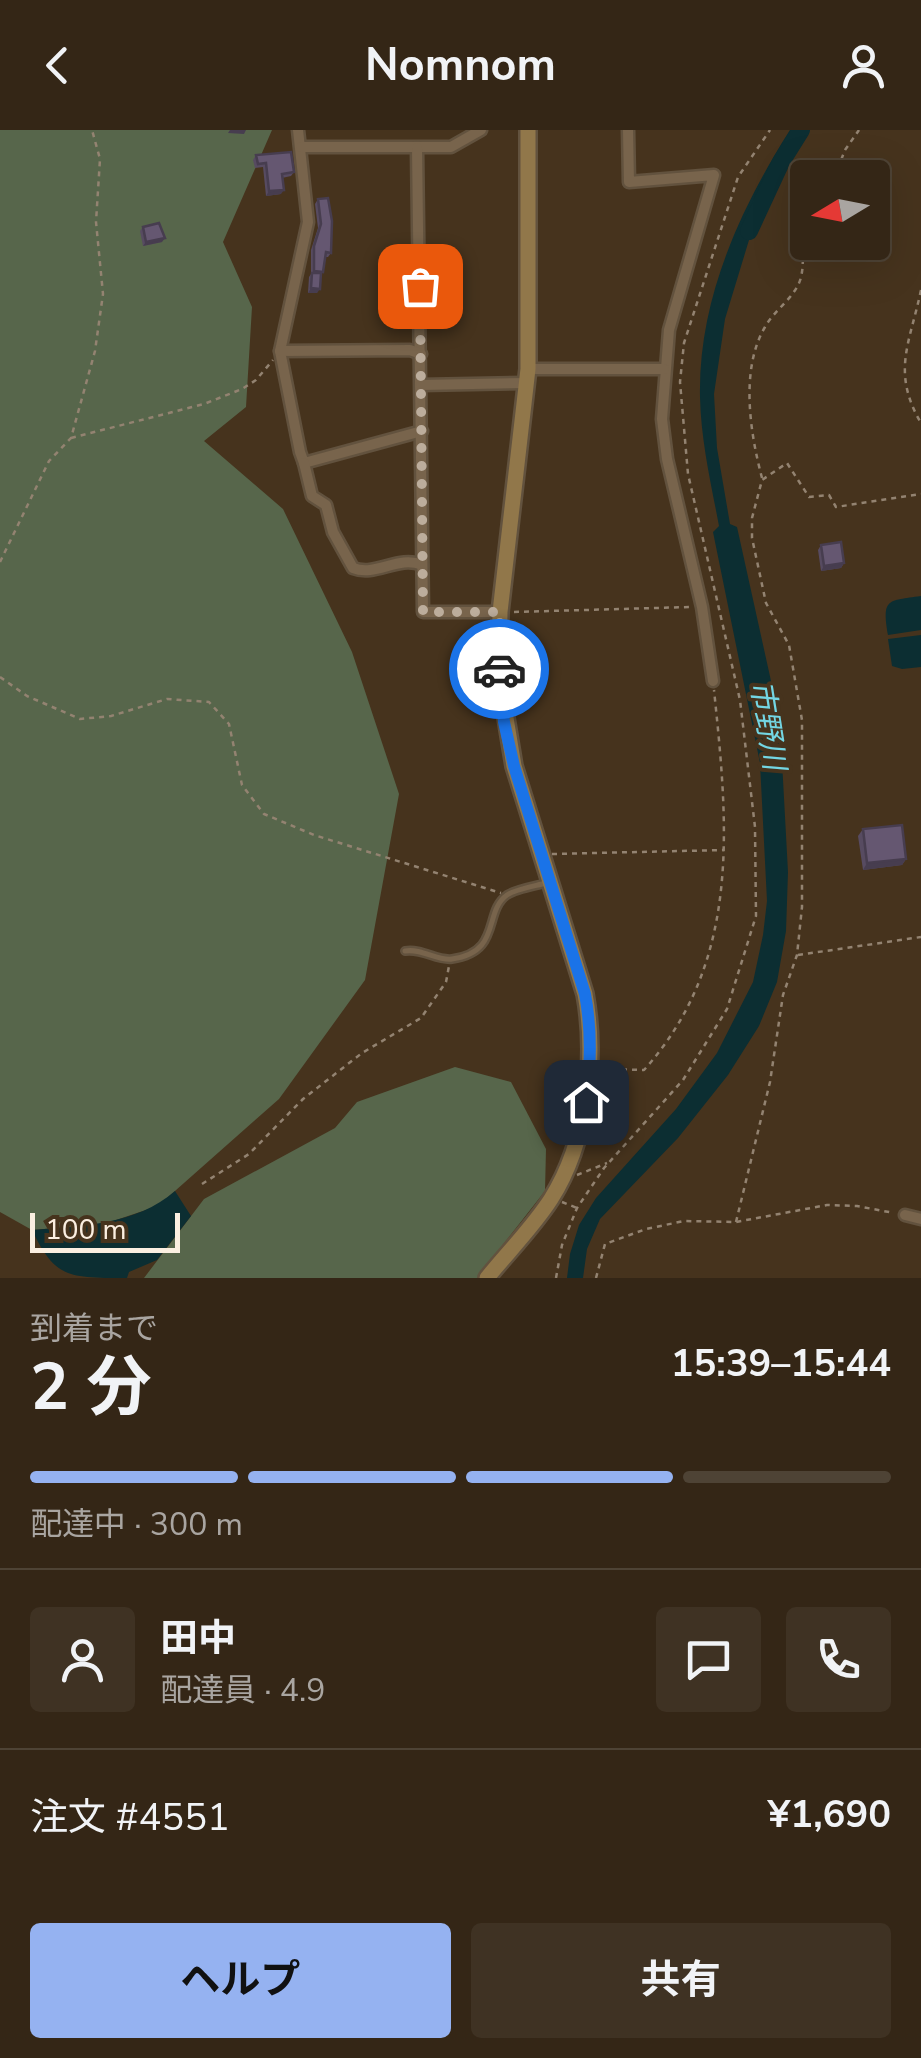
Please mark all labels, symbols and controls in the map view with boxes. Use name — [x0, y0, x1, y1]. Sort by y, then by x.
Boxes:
text: Nomnom — [365, 35, 556, 96]
icon: back — [30, 38, 85, 93]
icon: person — [836, 38, 891, 93]
north arrow — [790, 160, 890, 260]
map controls — [790, 160, 890, 260]
pin — [378, 244, 463, 329]
icon: bag — [393, 259, 448, 314]
courier — [449, 619, 549, 719]
icon: car — [472, 642, 527, 697]
water label: 市野川 — [740, 677, 795, 776]
pin — [544, 1060, 629, 1145]
icon: home — [559, 1075, 614, 1130]
scale bar — [30, 1208, 180, 1252]
text: 100 m — [45, 1211, 127, 1249]
text: 到着まで — [30, 1307, 158, 1350]
text: 15:39–15:44 — [671, 1338, 891, 1389]
text: 2 分 — [30, 1343, 152, 1432]
text: 配達中 · 300 m — [30, 1503, 243, 1546]
button: person — [30, 1607, 135, 1712]
button: chat — [656, 1607, 761, 1712]
button: phone — [786, 1607, 891, 1712]
text: 田中 — [160, 1613, 236, 1664]
text: 配達員 · 4.9 — [160, 1669, 325, 1712]
text: ¥1,690 — [768, 1789, 891, 1840]
text: 注文 #4551 — [30, 1792, 230, 1843]
button: ヘルプ — [30, 1923, 451, 2038]
button: 共有 — [471, 1923, 891, 2038]

